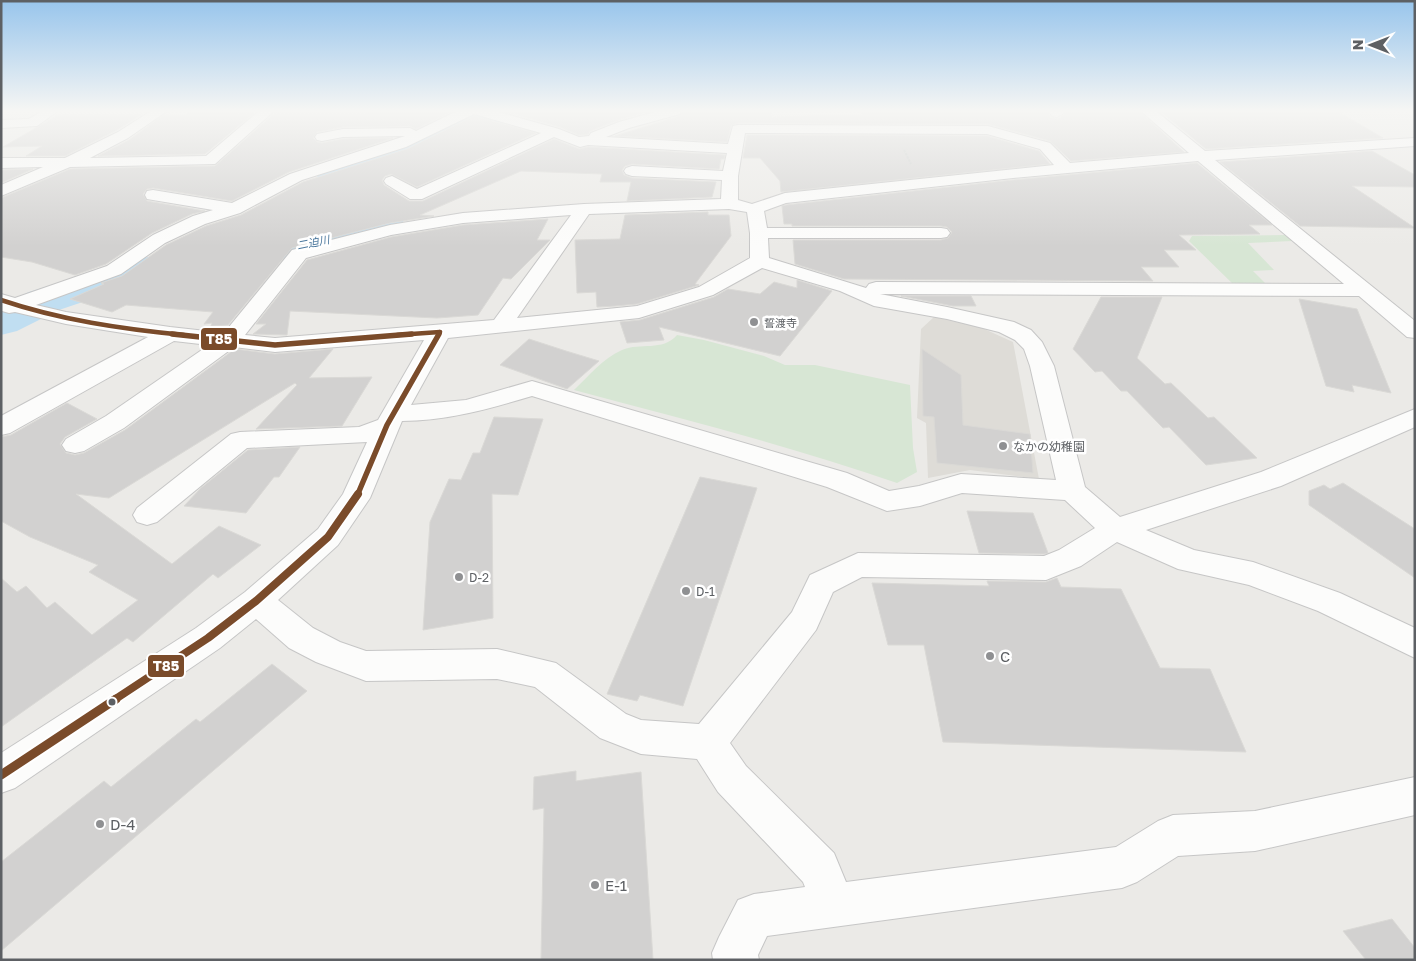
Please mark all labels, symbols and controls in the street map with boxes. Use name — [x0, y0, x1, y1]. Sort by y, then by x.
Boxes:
north arrow — [1346, 20, 1396, 70]
text: N — [1349, 40, 1366, 50]
water label: 二迫川 — [296, 232, 331, 252]
marker: 誓渡寺 — [748, 316, 760, 328]
place label: 誓渡寺 — [764, 316, 797, 329]
line badge: T85 — [200, 327, 238, 351]
text: T85 — [206, 330, 233, 347]
place label: なかの幼稚園 — [1013, 439, 1085, 454]
marker: なかの幼稚園 — [997, 440, 1009, 452]
place label: D-2 — [469, 570, 489, 585]
marker: D-2 — [453, 571, 465, 583]
place label: D-1 — [696, 584, 715, 599]
marker: D-1 — [680, 585, 692, 597]
place label: C — [1000, 647, 1010, 665]
marker: C — [984, 650, 996, 662]
line badge: T85 — [147, 654, 185, 678]
text: T85 — [153, 657, 180, 674]
unlabelled marker — [107, 697, 117, 707]
place label: D-4 — [110, 815, 135, 833]
marker: D-4 — [94, 818, 106, 830]
place label: E-1 — [605, 876, 627, 894]
marker: E-1 — [589, 879, 601, 891]

